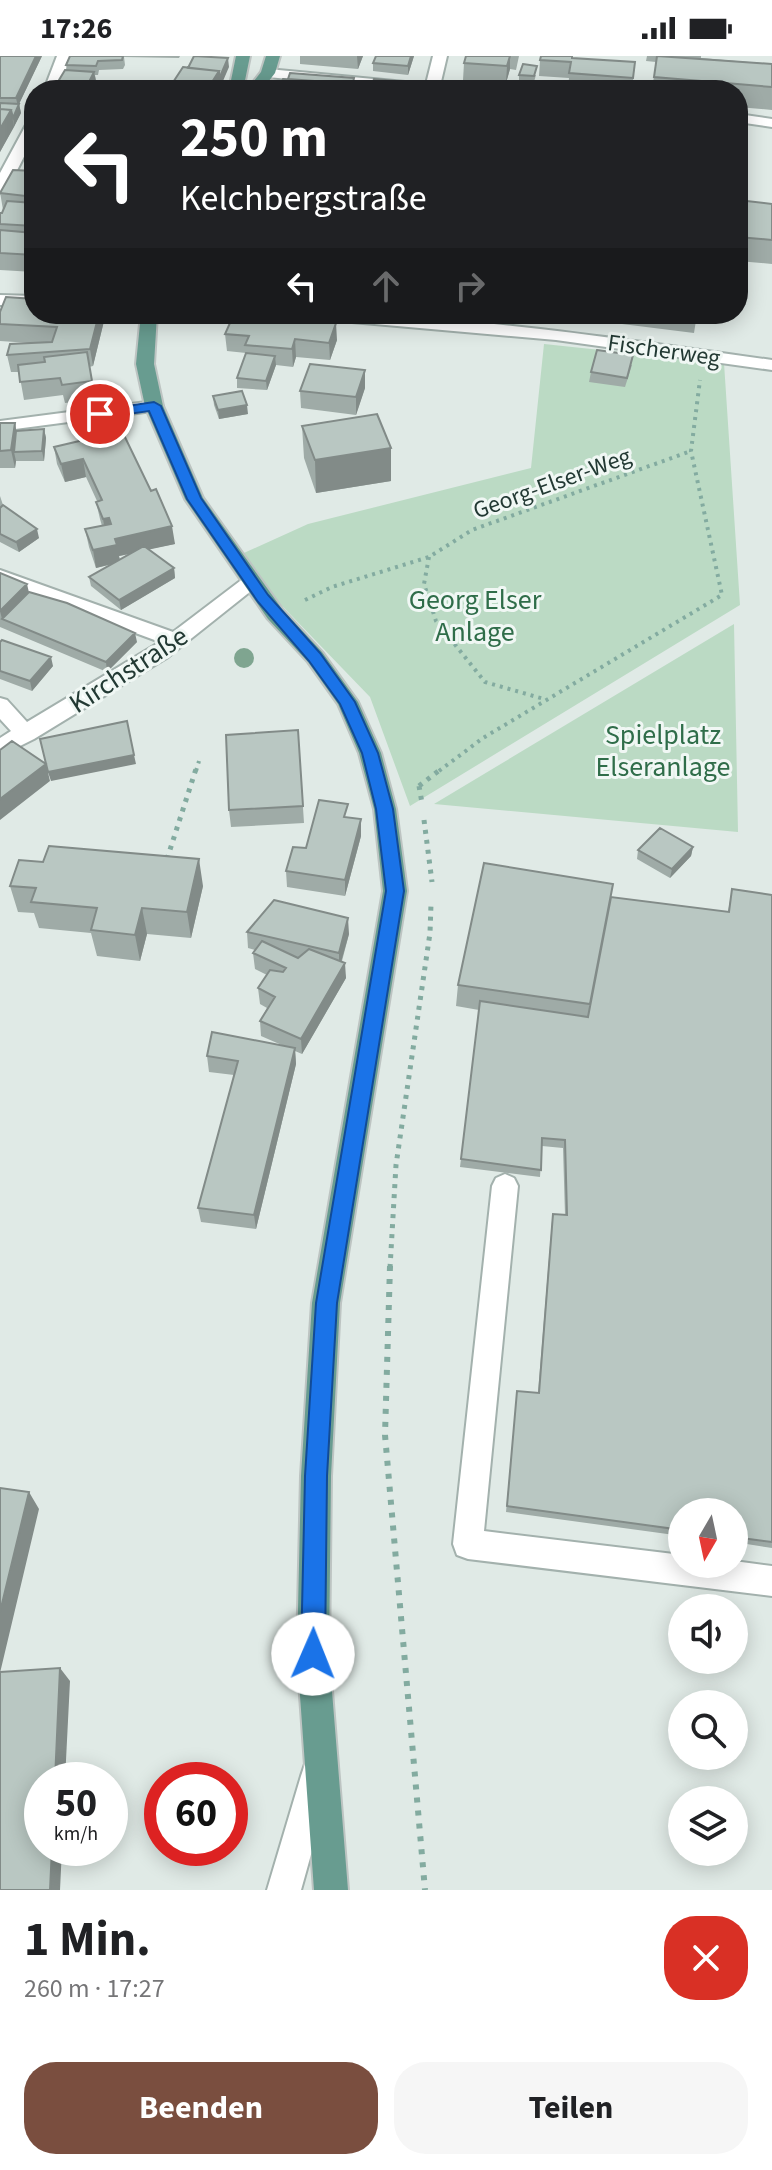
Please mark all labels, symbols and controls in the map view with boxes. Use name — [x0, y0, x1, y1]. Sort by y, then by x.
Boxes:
text: 17:26 — [40, 7, 112, 50]
text: 250 m — [180, 99, 328, 178]
icon: left — [48, 112, 152, 216]
text: Kelchbergstraße — [180, 173, 427, 224]
icon: left — [280, 264, 324, 308]
icon: ahead — [364, 264, 408, 308]
icon: right — [448, 264, 492, 308]
street label: Fischerweg — [605, 325, 723, 376]
pin — [66, 380, 134, 448]
icon: arrive — [78, 392, 122, 436]
street label: Georg-Elser-Weg — [468, 439, 636, 528]
park label: Georg Elser Anlage — [409, 580, 542, 652]
street label: Kirchstraße — [61, 616, 196, 723]
park label: Spielplatz Elseranlage — [596, 715, 730, 787]
north arrow — [668, 1498, 748, 1578]
map controls — [668, 1498, 748, 1866]
button: sound — [668, 1594, 748, 1674]
position arrow — [271, 1612, 355, 1696]
button: search — [668, 1690, 748, 1770]
speed limit sign: 60 — [144, 1762, 248, 1866]
text: 50 — [55, 1775, 97, 1832]
button: layers — [668, 1786, 748, 1866]
text: km/h — [54, 1820, 98, 1848]
text: 1 Min. — [24, 1906, 151, 1974]
button: close — [664, 1916, 748, 2000]
text: 260 m · 17:27 — [24, 1970, 165, 2007]
button: Beenden — [24, 2062, 378, 2154]
button: Teilen — [394, 2062, 748, 2154]

